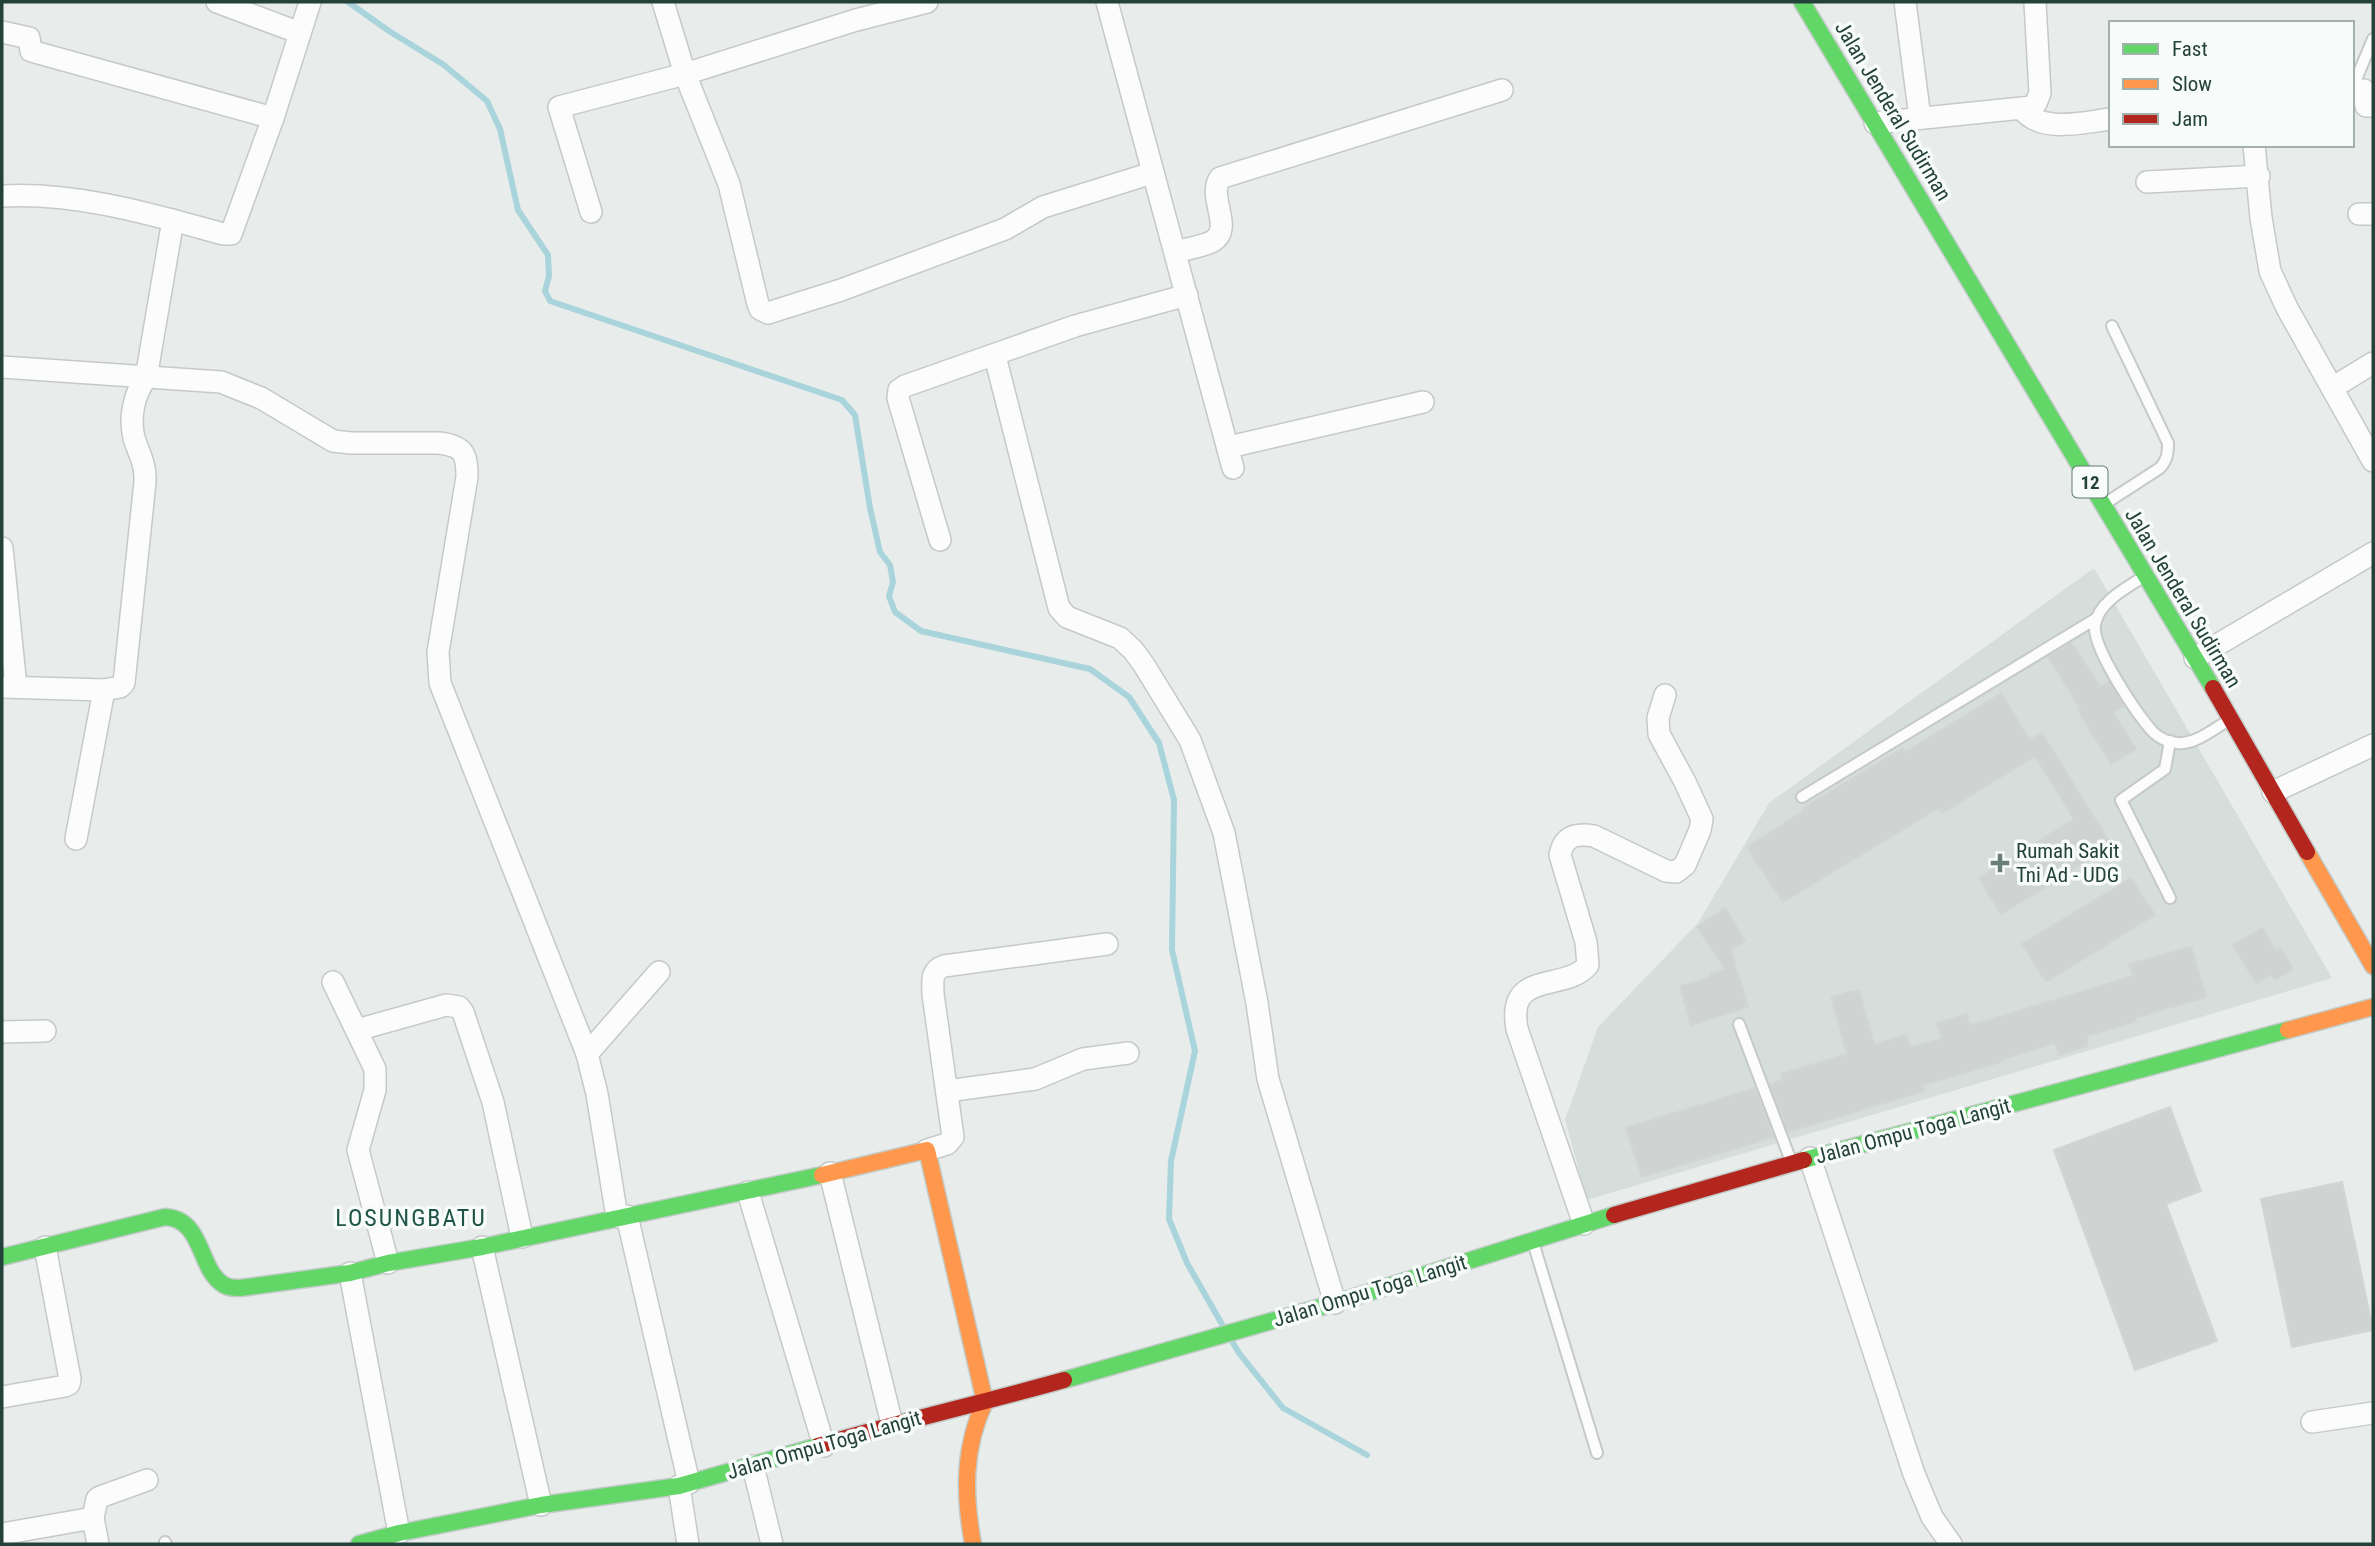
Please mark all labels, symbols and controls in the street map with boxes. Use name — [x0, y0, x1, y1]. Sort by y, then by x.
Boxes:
street label: Jalan Jenderal Sudirman — [1830, 17, 1956, 205]
legend — [2109, 21, 2354, 147]
text: Fast — [2172, 37, 2208, 61]
text: Slow — [2172, 72, 2212, 96]
text: Jam — [2172, 107, 2208, 131]
road number: 12 — [2072, 467, 2108, 498]
street label: Jalan Jenderal Sudirman — [2120, 504, 2246, 692]
place label: Rumah Sakit Tni Ad - UDG — [2016, 839, 2120, 887]
marker: Rumah Sakit Tni Ad - UDG — [1990, 853, 2010, 873]
street label: Jalan Ompu Toga Langit — [1813, 1093, 2013, 1169]
district label: LOSUNGBATU — [335, 1204, 487, 1232]
street label: Jalan Ompu Toga Langit — [1271, 1250, 1469, 1332]
street label: Jalan Ompu Toga Langit — [724, 1406, 924, 1484]

